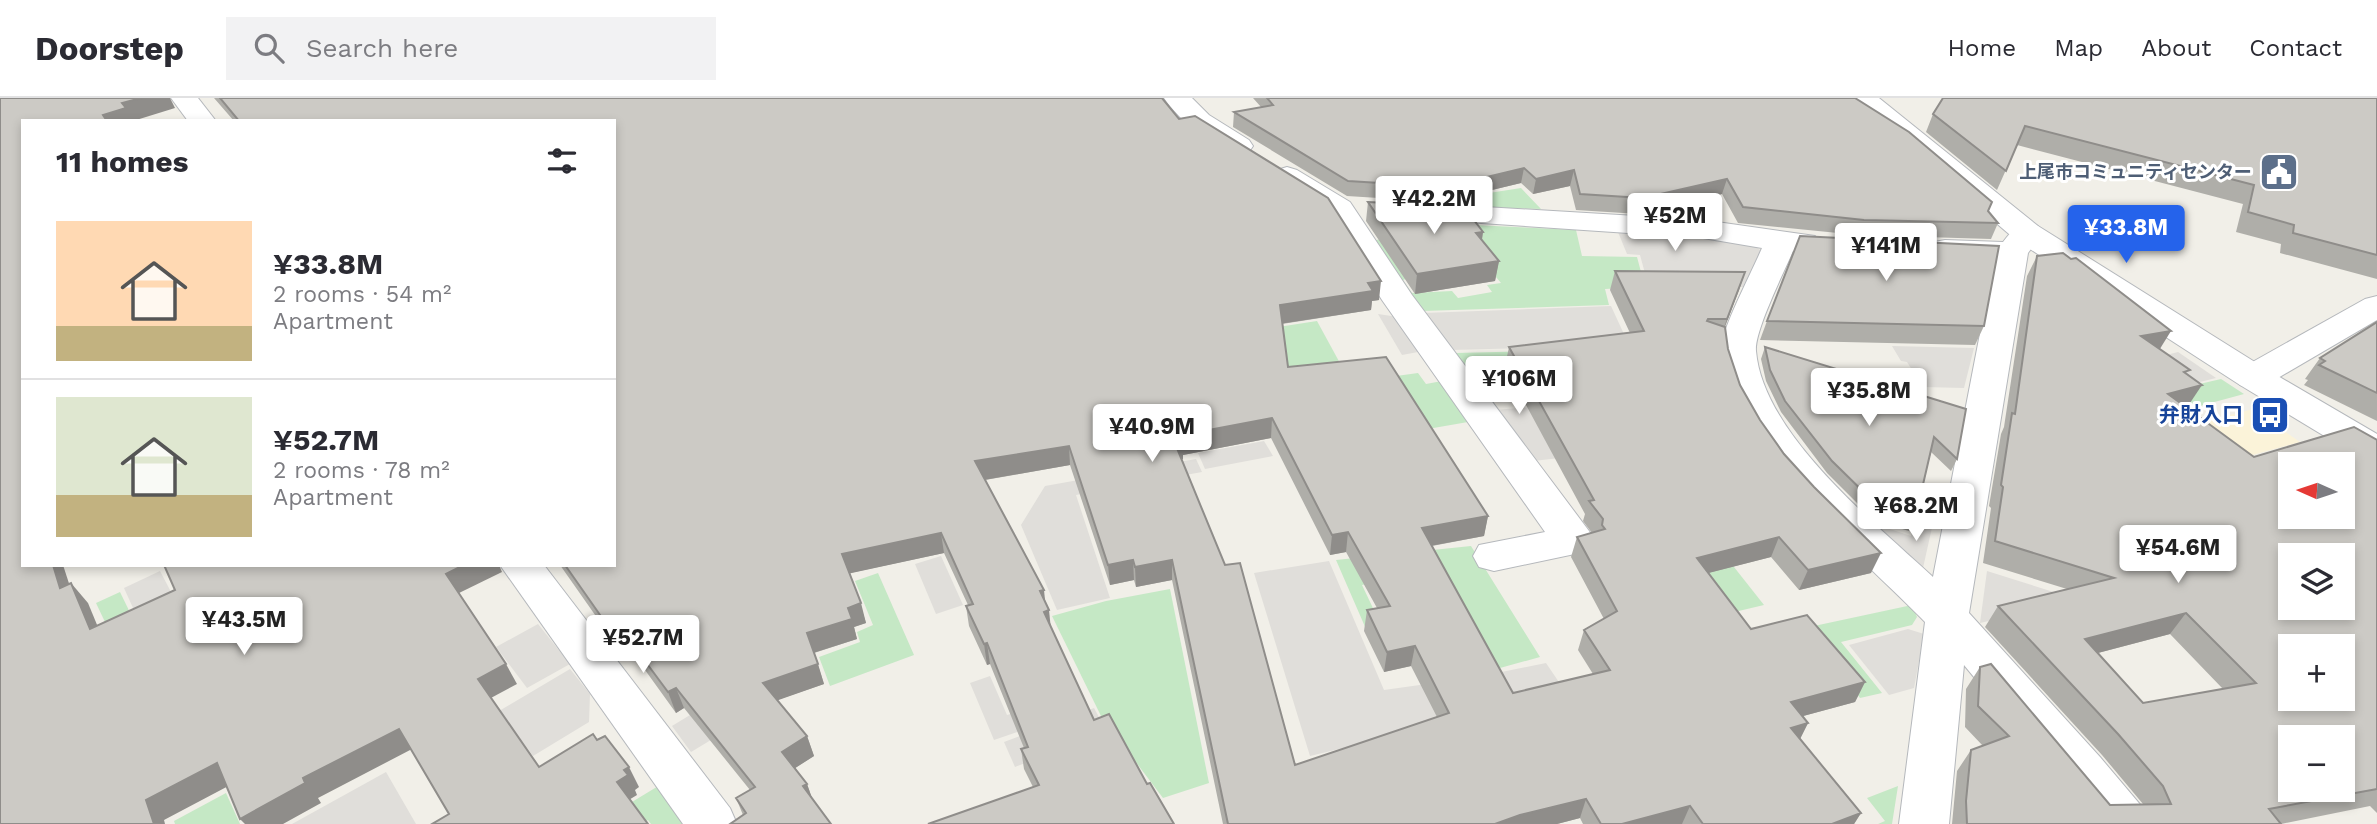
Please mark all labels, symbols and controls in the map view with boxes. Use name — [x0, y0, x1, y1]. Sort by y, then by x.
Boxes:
search box — [226, 17, 716, 80]
text: Doorstep — [35, 29, 184, 68]
icon: search — [250, 29, 288, 67]
text: Search here — [306, 33, 458, 63]
text: Home — [1948, 34, 2016, 62]
text: Map — [2054, 34, 2103, 62]
text: About — [2141, 34, 2211, 62]
text: Contact — [2249, 34, 2342, 62]
icon: filters — [543, 142, 581, 180]
text: 11 homes — [56, 144, 189, 179]
public building icon: 上尾市コミュニティセンター — [2258, 151, 2300, 193]
place label: 上尾市コミュニティセンター — [2019, 161, 2252, 182]
pin: ¥42.2M — [1377, 176, 1491, 236]
text: ¥42.2M — [1392, 185, 1476, 212]
pin: ¥52M — [1634, 194, 1716, 253]
text: ¥52M — [1643, 202, 1707, 229]
pin: ¥33.8M — [2069, 206, 2183, 265]
text: ¥33.8M — [2084, 214, 2168, 241]
pin: ¥141M — [1837, 223, 1935, 283]
text: ¥141M — [1851, 232, 1921, 259]
text: ¥33.8M — [273, 246, 383, 281]
icon: home — [112, 249, 196, 333]
text: 2 rooms · 54 m² — [273, 281, 451, 308]
text: Apartment — [273, 308, 393, 335]
pin: ¥106M — [1470, 356, 1568, 416]
text: ¥106M — [1481, 365, 1557, 392]
pin: ¥35.8M — [1812, 368, 1926, 428]
text: ¥35.8M — [1827, 377, 1911, 404]
bus stop icon: 弁財入口 — [2249, 394, 2291, 436]
place label: 弁財入口 — [2159, 402, 2243, 427]
pin: ¥40.9M — [1095, 404, 1209, 464]
text: ¥40.9M — [1109, 413, 1195, 440]
text: ¥52.7M — [273, 422, 379, 457]
icon: home — [112, 425, 196, 509]
north arrow — [2278, 452, 2356, 528]
map controls — [2278, 452, 2355, 802]
text: 2 rooms · 78 m² — [273, 457, 450, 484]
text: Apartment — [273, 484, 393, 511]
pin: ¥68.2M — [1859, 484, 1973, 543]
text: ¥68.2M — [1873, 492, 1959, 519]
pin: ¥54.6M — [2121, 526, 2235, 585]
text: ¥54.6M — [2135, 534, 2221, 561]
button: layers — [2278, 543, 2355, 620]
pin: ¥43.5M — [187, 598, 301, 657]
text: ¥43.5M — [202, 606, 286, 633]
pin: ¥52.7M — [586, 616, 700, 675]
text: ¥52.7M — [602, 624, 684, 651]
button: + — [2278, 634, 2355, 711]
button: − — [2278, 725, 2355, 802]

